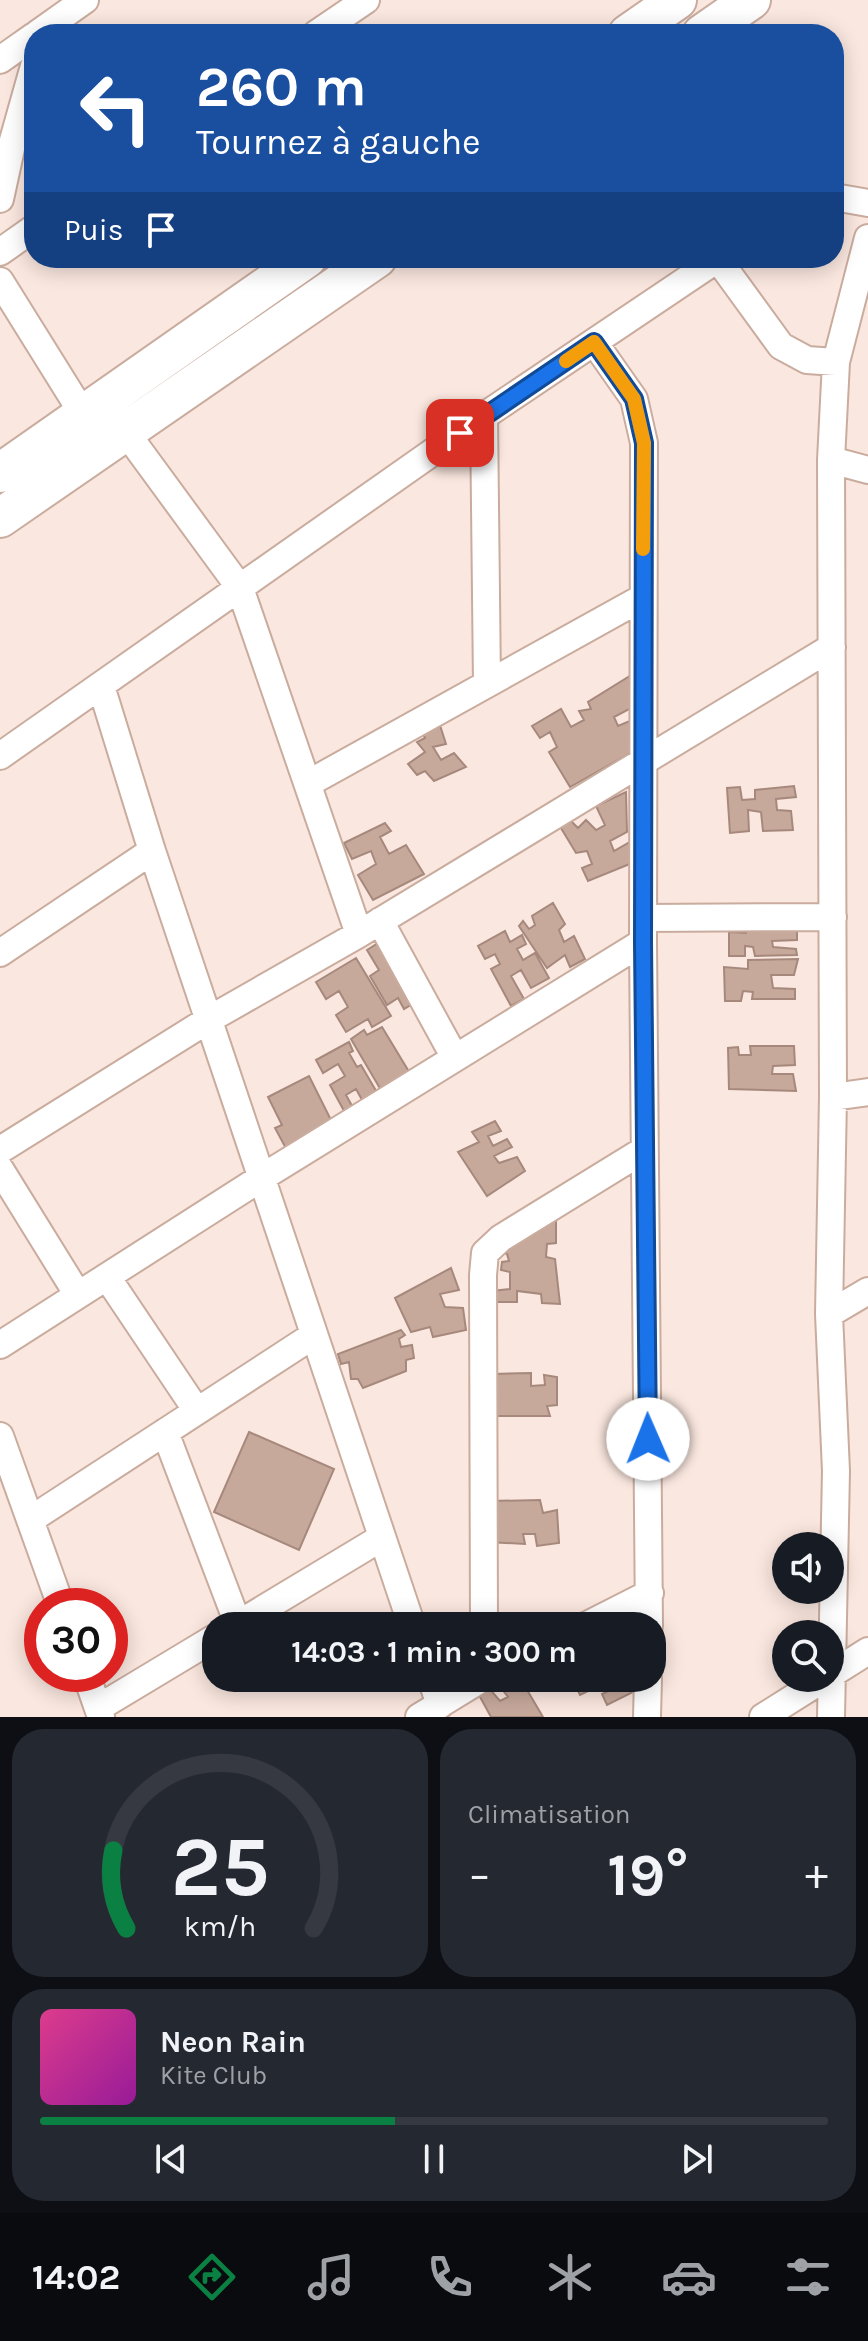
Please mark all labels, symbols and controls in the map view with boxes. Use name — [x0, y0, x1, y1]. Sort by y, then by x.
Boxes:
text: 260 m — [196, 54, 367, 119]
icon: left — [64, 56, 168, 160]
text: Tournez à gauche — [196, 121, 481, 163]
icon: arrive — [139, 208, 183, 252]
text: Puis — [64, 212, 123, 248]
pin — [426, 399, 494, 467]
icon: arrive — [438, 411, 482, 455]
position arrow — [606, 1397, 690, 1481]
map controls — [772, 1532, 844, 1692]
button: sound — [772, 1532, 844, 1604]
speed limit sign: 30 — [24, 1588, 128, 1692]
button: search — [772, 1620, 844, 1692]
text: 14:03 · 1 min · 300 m — [291, 1634, 577, 1670]
text: Climatisation — [468, 1799, 631, 1830]
text: 25 — [171, 1819, 269, 1916]
text: 19° — [607, 1840, 689, 1910]
text: − — [468, 1849, 491, 1900]
text: + — [805, 1849, 828, 1900]
text: km/h — [184, 1910, 256, 1943]
text: Neon Rain — [160, 2024, 306, 2060]
text: Kite Club — [160, 2060, 267, 2091]
icon: previous — [149, 2137, 193, 2181]
icon: pause — [412, 2137, 456, 2181]
icon: next — [675, 2137, 719, 2181]
icon: directions — [184, 2249, 240, 2305]
icon: music — [303, 2249, 359, 2305]
icon: phone — [422, 2249, 478, 2305]
icon: climate — [542, 2249, 598, 2305]
icon: car — [661, 2249, 717, 2305]
icon: filters — [780, 2249, 836, 2305]
text: 14:02 — [32, 2256, 120, 2298]

